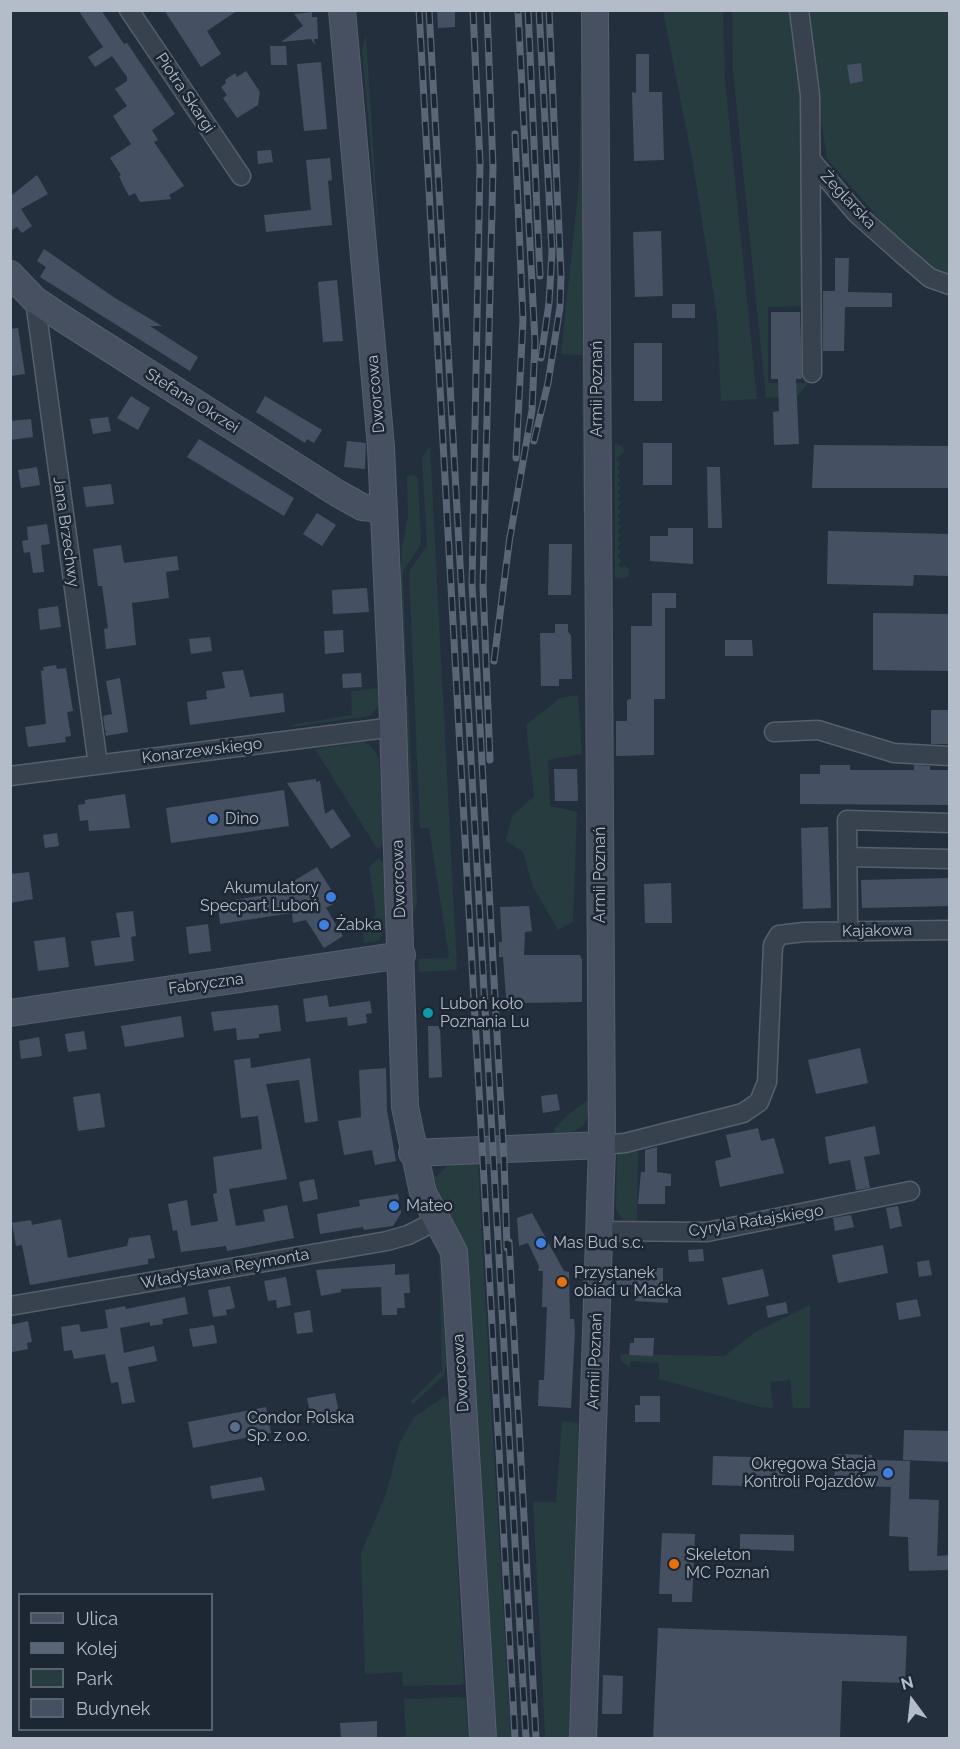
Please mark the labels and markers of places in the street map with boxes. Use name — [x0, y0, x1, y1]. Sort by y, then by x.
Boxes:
place label: Dino — [225, 809, 259, 829]
marker: Dino — [206, 812, 220, 826]
place label: Akumulatory Specpart Luboń — [200, 878, 319, 916]
marker: Akumulatory Specpart Luboń — [324, 890, 338, 904]
place label: Żabka — [336, 915, 382, 935]
marker: Żabka — [317, 918, 331, 932]
place label: Luboń koło Poznania Lu — [440, 994, 529, 1032]
marker: Luboń koło Poznania Lu — [421, 1006, 435, 1020]
place label: Mateo — [406, 1196, 453, 1216]
marker: Mateo — [387, 1199, 401, 1213]
place label: Mas Bud s.c. — [553, 1233, 644, 1253]
marker: Mas Bud s.c. — [534, 1236, 548, 1250]
place label: Przystanek obiad u Maćka — [574, 1263, 682, 1301]
marker: Przystanek obiad u Maćka — [555, 1275, 569, 1289]
place label: Condor Polska Sp. z o.o. — [247, 1408, 355, 1446]
marker: Condor Polska Sp. z o.o. — [228, 1420, 242, 1434]
place label: Okręgowa Stacja Kontroli Pojazdów — [744, 1454, 876, 1492]
marker: Okręgowa Stacja Kontroli Pojazdów — [881, 1466, 895, 1480]
place label: Skeleton MC Poznań — [686, 1545, 769, 1583]
marker: Skeleton MC Poznań — [667, 1557, 681, 1571]

